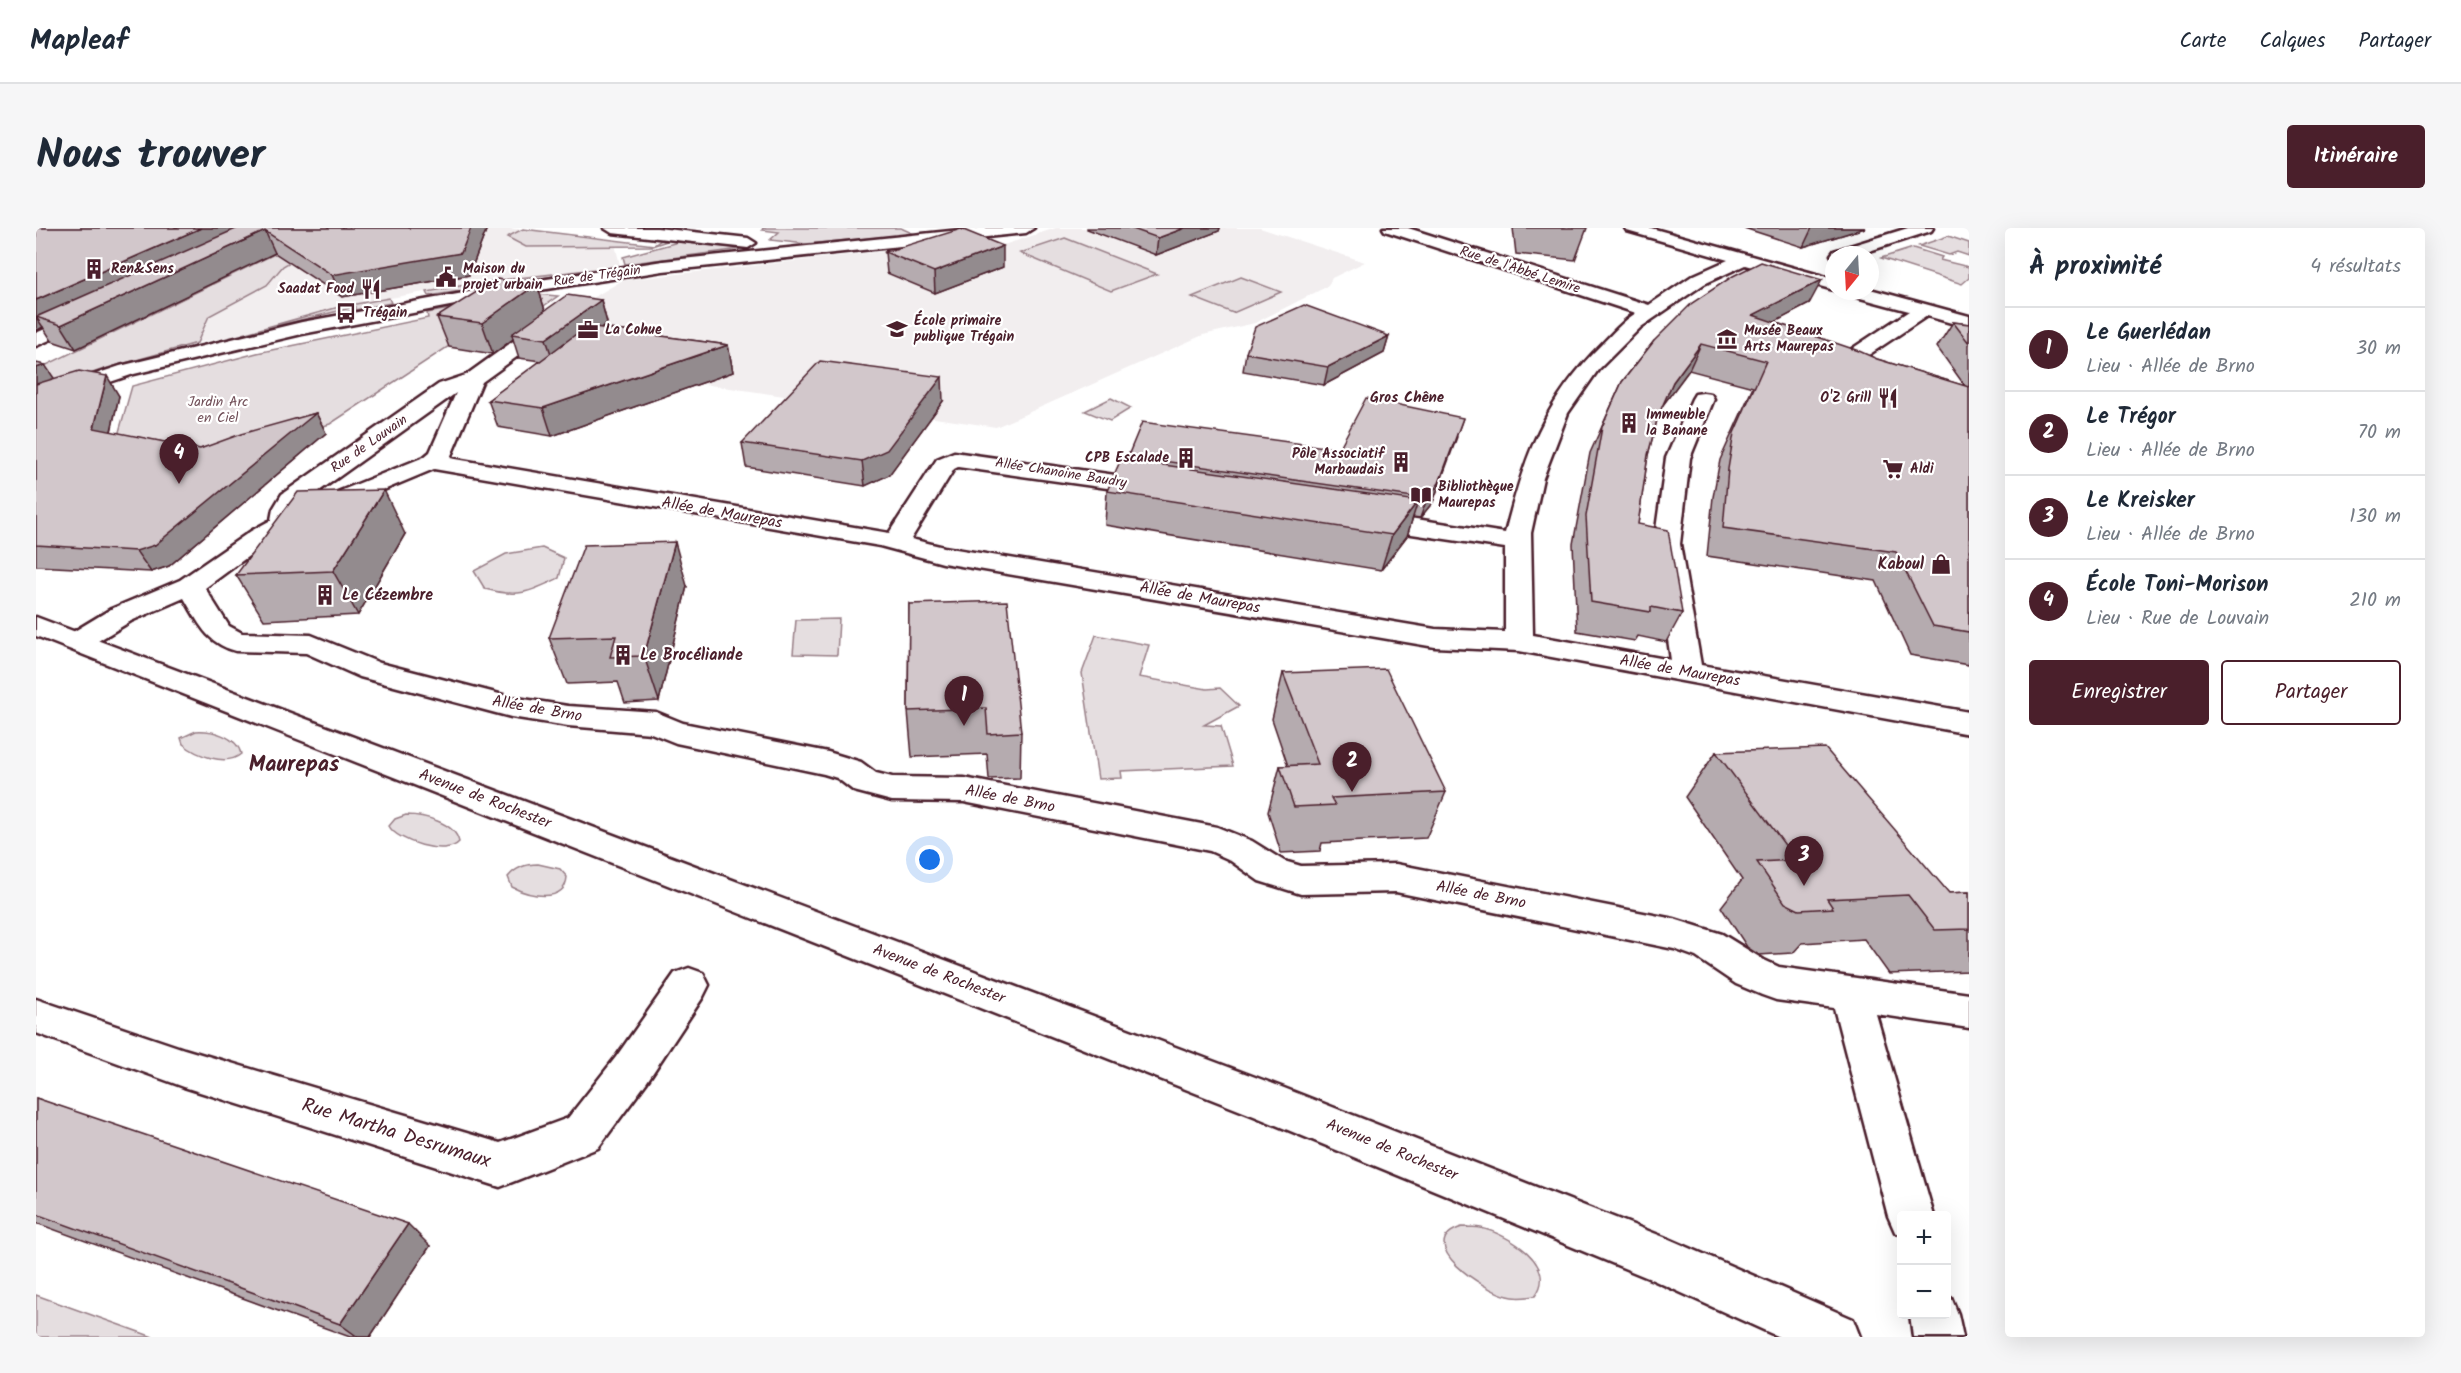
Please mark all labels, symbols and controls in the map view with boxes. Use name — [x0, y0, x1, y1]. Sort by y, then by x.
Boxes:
text: Mapleaf — [30, 19, 128, 64]
text: Carte — [2179, 25, 2226, 58]
text: Calques — [2259, 25, 2325, 58]
text: Partager — [2358, 25, 2431, 58]
text: Nous trouver — [36, 123, 265, 190]
button: Itinéraire — [2287, 125, 2425, 188]
street label: Rue de l'Abbé Lemire — [1457, 240, 1584, 300]
north arrow — [1825, 246, 1879, 300]
text: À proximité — [2029, 246, 2161, 288]
text: 4 résultats — [2310, 251, 2401, 283]
building icon: Ren&Sens — [82, 257, 106, 281]
place label: Ren&Sens — [111, 258, 174, 280]
place label: Maison du projet urbain — [462, 258, 543, 296]
street label: Rue de Trégain — [552, 259, 642, 293]
public building icon: Maison du projet urbain — [434, 265, 458, 289]
restaurant icon: Saadat Food — [359, 277, 383, 301]
place label: Saadat Food — [278, 278, 354, 300]
bus stop icon: Trégain — [334, 301, 358, 325]
place label: Trégain — [363, 302, 408, 324]
place label: École primaire publique Trégain — [913, 310, 1014, 348]
text: Le Guerlédan — [2086, 316, 2211, 351]
school or university icon: École primaire publique Trégain — [885, 317, 909, 341]
office icon: La Cohue — [576, 318, 600, 342]
place label: La Cohue — [605, 319, 662, 341]
place label: Musée Beaux Arts Maurepas — [1744, 320, 1834, 358]
museum icon: Musée Beaux Arts Maurepas — [1715, 327, 1739, 351]
text: 1 — [2045, 333, 2052, 365]
text: 30 m — [2356, 333, 2401, 365]
text: Lieu · Allée de Brno — [2086, 351, 2255, 383]
district label: Gros Chêne — [1370, 386, 1445, 410]
restaurant icon: O'Z Grill — [1876, 386, 1900, 410]
place label: O'Z Grill — [1820, 387, 1871, 409]
park label: Jardin Arc en Ciel — [188, 391, 248, 429]
text: Le Trégor — [2086, 400, 2176, 435]
place label: Immeuble la Banane — [1646, 404, 1708, 442]
street label: Rue de Louvain — [326, 409, 412, 479]
building icon: Immeuble la Banane — [1617, 411, 1641, 435]
text: 2 — [2043, 417, 2054, 449]
text: 70 m — [2358, 417, 2401, 449]
pin: 4 — [160, 434, 198, 484]
text: Lieu · Allée de Brno — [2086, 435, 2255, 467]
place label: Pôle Associatif Marbaudais — [1292, 443, 1386, 481]
building icon: CPB Escalade — [1174, 446, 1198, 470]
place label: CPB Escalade — [1085, 447, 1169, 469]
building icon: Pôle Associatif Marbaudais — [1389, 450, 1413, 474]
street label: Allée Chanoine Baudry — [994, 452, 1129, 494]
supermarket icon: Aldi — [1881, 457, 1905, 481]
place label: Aldi — [1910, 458, 1934, 480]
place label: Bibliothèque Maurepas — [1438, 476, 1514, 514]
library icon: Bibliothèque Maurepas — [1409, 483, 1433, 507]
text: Le Kreisker — [2086, 484, 2195, 519]
street label: Allée de Maurepas — [660, 490, 784, 536]
text: 3 — [2043, 501, 2054, 533]
text: 130 m — [2349, 501, 2401, 533]
text: Lieu · Allée de Brno — [2086, 519, 2255, 551]
place label: Kaboul — [1878, 552, 1925, 577]
shop icon: Kaboul — [1929, 552, 1953, 576]
text: École Toni-Morison — [2086, 568, 2268, 603]
street label: Allée de Maurepas — [1138, 575, 1262, 621]
building icon: Le Cézembre — [313, 583, 337, 607]
place label: Le Cézembre — [342, 583, 433, 608]
text: 4 — [2043, 585, 2054, 617]
text: 210 m — [2349, 585, 2401, 617]
text: Lieu · Rue de Louvain — [2086, 603, 2269, 635]
building icon: Le Brocéliande — [611, 643, 635, 667]
place label: Le Brocéliande — [640, 643, 743, 668]
street label: Allée de Maurepas — [1618, 648, 1742, 694]
button: Enregistrer — [2029, 660, 2209, 725]
button: Partager — [2221, 660, 2401, 725]
pin: 1 — [944, 676, 984, 726]
street label: Allée de Brno — [490, 689, 584, 729]
pin: 2 — [1332, 742, 1372, 792]
district label: Maurepas — [249, 748, 340, 783]
street label: Avenue de Rochester — [415, 762, 556, 836]
street label: Allée de Brno — [963, 778, 1057, 820]
pin: 3 — [1784, 836, 1824, 886]
your location — [915, 845, 944, 874]
street label: Allée de Brno — [1434, 874, 1528, 916]
street label: Avenue de Rochester — [869, 937, 1010, 1011]
street label: Rue Martha Desrumaux — [298, 1090, 495, 1178]
street label: Avenue de Rochester — [1322, 1112, 1463, 1188]
map controls — [1897, 1211, 1951, 1319]
button: + — [1897, 1211, 1951, 1265]
button: − — [1897, 1265, 1951, 1319]

